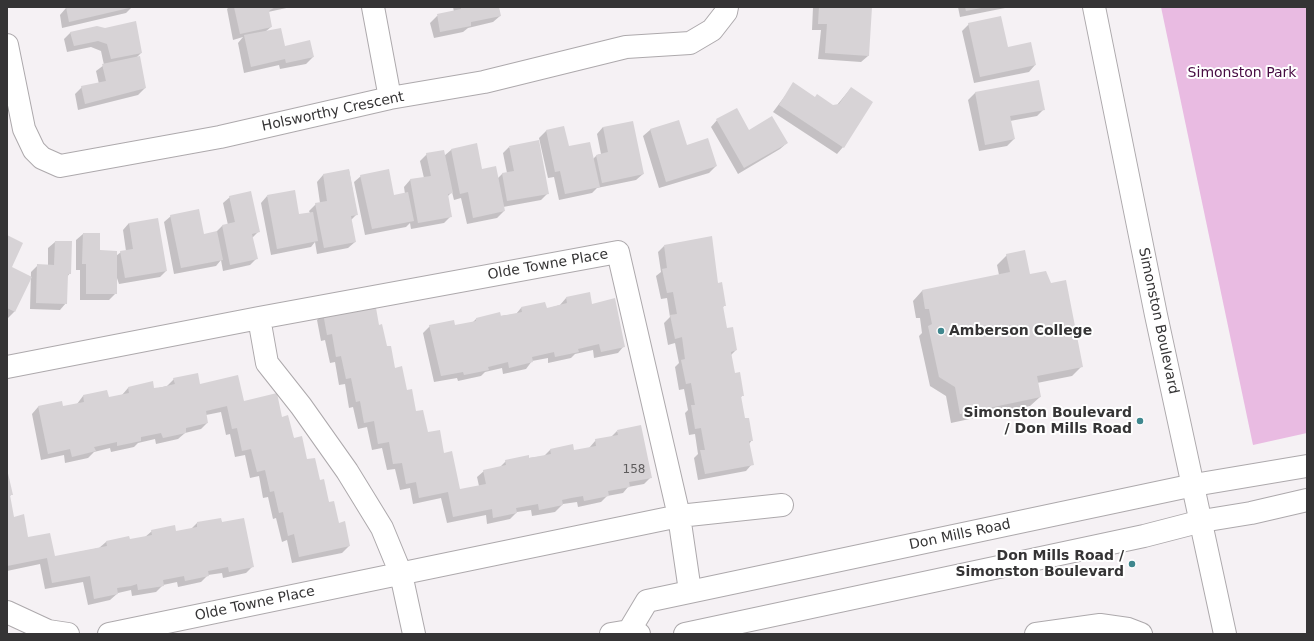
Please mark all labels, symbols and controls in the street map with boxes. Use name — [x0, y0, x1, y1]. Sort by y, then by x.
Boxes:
park label: Simonston Park — [1188, 65, 1296, 81]
street label: Holsworthy Crescent — [260, 89, 406, 135]
street label: Olde Towne Place — [486, 246, 610, 284]
street label: Simonston Boulevard — [1134, 246, 1182, 396]
place label: Amberson College — [949, 323, 1092, 339]
marker: Amberson College — [936, 326, 946, 336]
place label: Simonston Boulevard / Don Mills Road — [963, 405, 1132, 438]
marker: Simonston Boulevard / Don Mills Road — [1135, 416, 1145, 426]
house number: 158 — [623, 463, 645, 477]
street label: Don Mills Road — [908, 516, 1012, 554]
place label: Don Mills Road / Simonston Boulevard — [955, 548, 1124, 580]
marker: Don Mills Road / Simonston Boulevard — [1127, 559, 1137, 569]
street label: Olde Towne Place — [193, 583, 317, 625]

